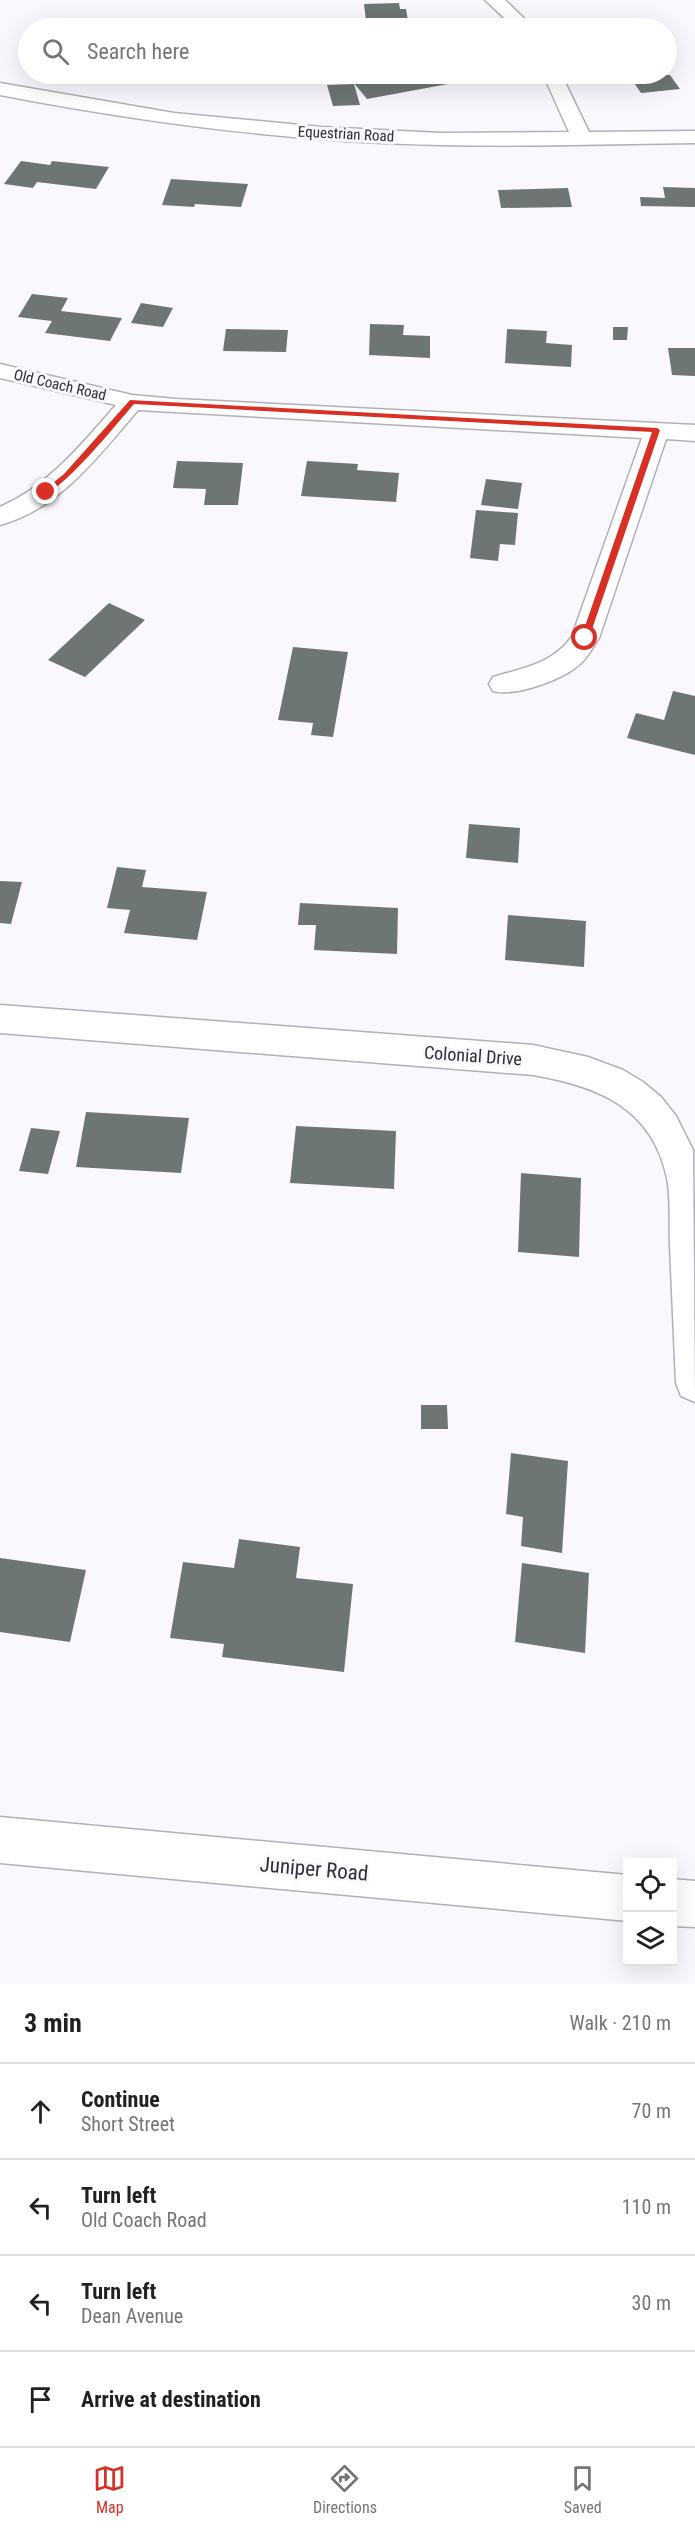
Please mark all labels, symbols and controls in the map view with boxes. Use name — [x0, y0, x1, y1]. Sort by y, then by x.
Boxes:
search box — [18, 18, 677, 84]
icon: search — [39, 35, 72, 68]
text: Search here — [87, 39, 189, 64]
street label: Equestrian Road — [297, 122, 395, 146]
street label: Old Coach Road — [12, 366, 108, 404]
route end — [32, 478, 58, 504]
route start — [571, 624, 597, 650]
street label: Colonial Drive — [423, 1042, 523, 1069]
street label: Juniper Road — [259, 1852, 369, 1886]
map controls — [623, 1858, 677, 1966]
button: locate — [623, 1858, 677, 1912]
button: layers — [623, 1912, 677, 1966]
text: 3 min — [24, 2008, 82, 2038]
text: Walk · 210 m — [570, 2011, 671, 2035]
text: Continue — [81, 2087, 160, 2112]
icon: ahead — [24, 2095, 57, 2128]
text: 70 m — [632, 2099, 671, 2123]
text: Short Street — [81, 2112, 175, 2136]
text: Turn left — [81, 2183, 156, 2208]
icon: left — [24, 2191, 57, 2224]
text: 110 m — [622, 2195, 671, 2219]
text: Old Coach Road — [81, 2208, 207, 2232]
text: Turn left — [81, 2279, 156, 2304]
icon: left — [24, 2287, 57, 2320]
text: 30 m — [632, 2291, 671, 2315]
text: Dean Avenue — [81, 2304, 183, 2328]
icon: arrive — [24, 2383, 57, 2416]
text: Arrive at destination — [81, 2387, 261, 2412]
tab: Map — [93, 2462, 126, 2517]
tab: Directions — [313, 2462, 377, 2517]
tab: Saved — [564, 2462, 602, 2517]

